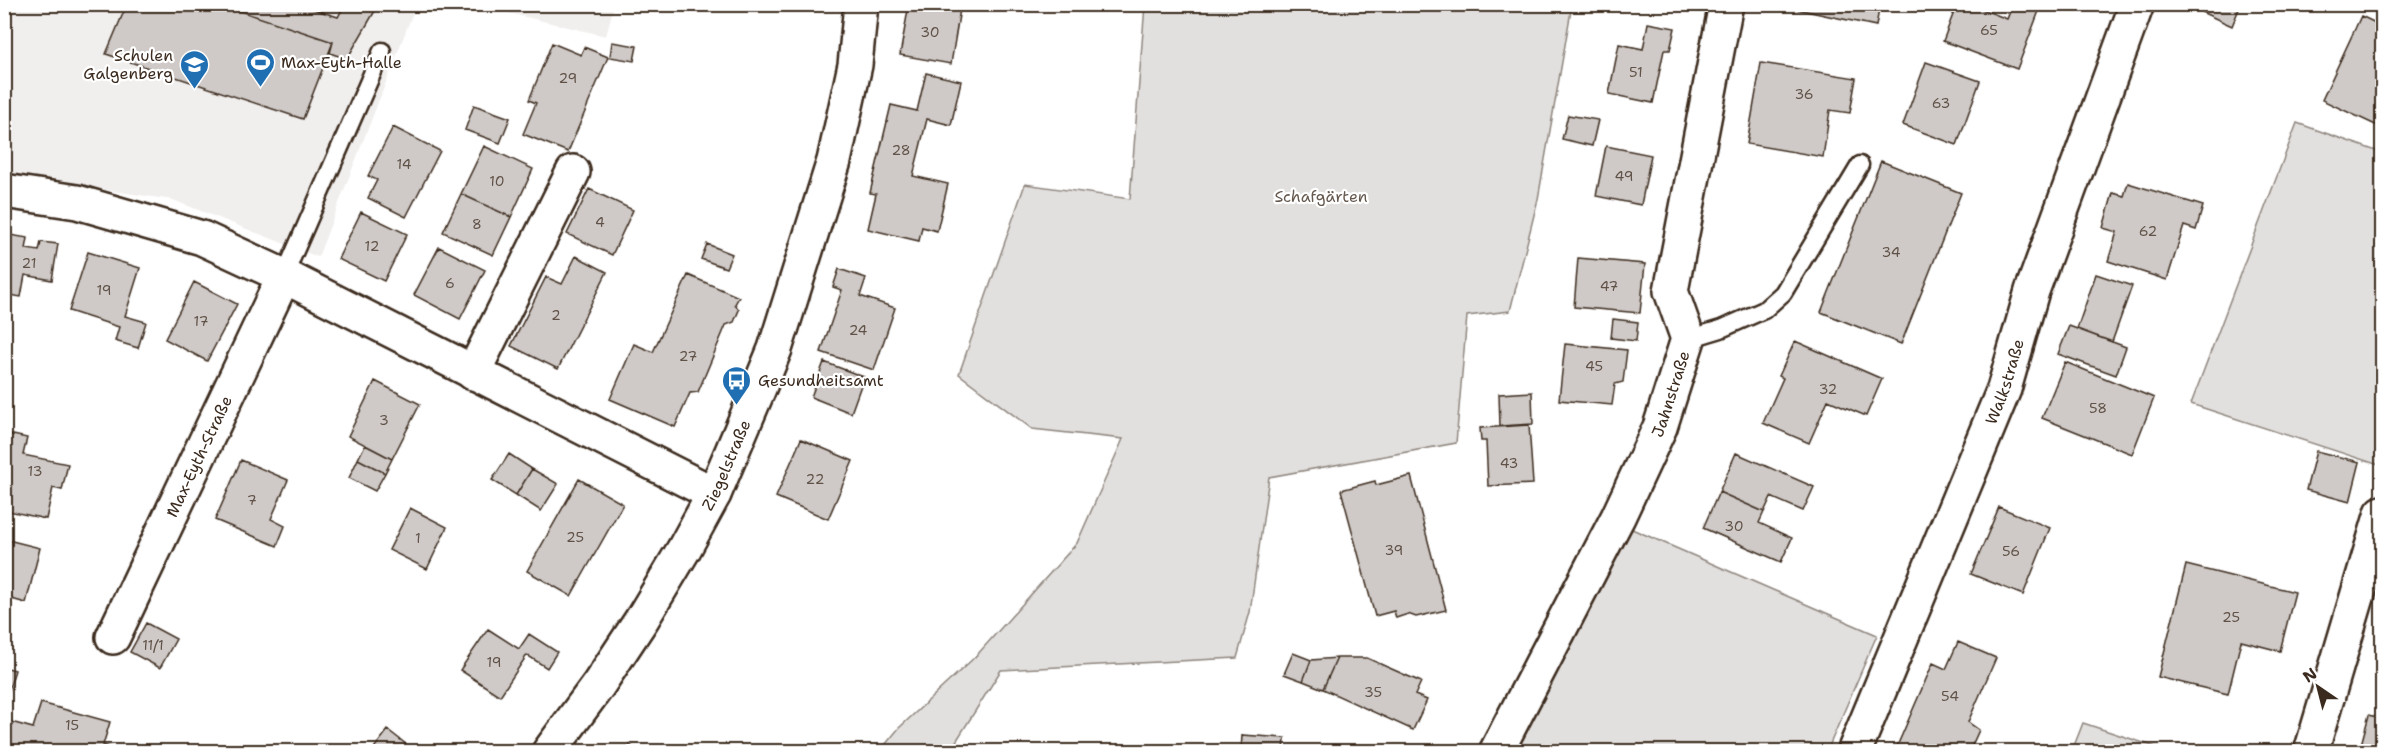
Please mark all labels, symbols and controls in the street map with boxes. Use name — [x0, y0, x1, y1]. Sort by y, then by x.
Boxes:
house number: 65 — [1980, 21, 1998, 39]
house number: 30 — [920, 23, 940, 41]
place label: Schulen Galgenberg — [83, 45, 173, 84]
sports icon: Max-Eyth-Halle — [244, 46, 276, 88]
school or university icon: Schulen Galgenberg — [178, 48, 210, 90]
place label: Max-Eyth-Halle — [281, 52, 402, 73]
house number: 51 — [1629, 63, 1643, 81]
house number: 29 — [559, 69, 577, 87]
house number: 36 — [1794, 85, 1814, 103]
house number: 63 — [1932, 94, 1950, 112]
house number: 28 — [891, 141, 911, 159]
house number: 14 — [396, 155, 412, 173]
house number: 49 — [1615, 167, 1634, 185]
house number: 10 — [489, 172, 505, 190]
park label: Schafgärten — [1274, 186, 1368, 207]
house number: 4 — [595, 213, 605, 231]
house number: 8 — [472, 215, 482, 233]
house number: 62 — [2139, 222, 2157, 240]
house number: 12 — [365, 237, 379, 255]
house number: 34 — [1881, 243, 1901, 261]
house number: 21 — [22, 254, 36, 272]
house number: 6 — [445, 274, 455, 292]
house number: 47 — [1600, 277, 1618, 295]
house number: 19 — [96, 281, 112, 299]
house number: 2 — [551, 306, 561, 324]
house number: 17 — [194, 312, 208, 330]
house number: 24 — [849, 321, 868, 339]
street label: Walkstraße — [1981, 337, 2029, 428]
house number: 27 — [679, 347, 697, 365]
street label: Jahnstraße — [1647, 348, 1695, 441]
house number: 45 — [1585, 357, 1603, 375]
bus stop icon: Gesundheitsamt — [721, 364, 753, 406]
place label: Gesundheitsamt — [758, 370, 884, 391]
house number: 32 — [1819, 380, 1837, 398]
street label: Max-Eyth-Straße — [161, 392, 237, 521]
house number: 58 — [2089, 399, 2107, 417]
house number: 3 — [379, 411, 389, 429]
street label: Ziegelstraße — [697, 417, 755, 514]
house number: 43 — [1500, 454, 1518, 472]
house number: 13 — [28, 462, 42, 480]
house number: 22 — [806, 470, 824, 488]
house number: 7 — [247, 491, 257, 509]
house number: 30 — [1724, 517, 1744, 535]
house number: 25 — [566, 528, 584, 546]
house number: 1 — [415, 529, 421, 547]
house number: 39 — [1385, 541, 1403, 559]
house number: 56 — [2002, 542, 2020, 560]
house number: 25 — [2222, 608, 2240, 626]
house number: 11/1 — [142, 636, 164, 654]
house number: 19 — [486, 653, 502, 671]
north arrow — [2288, 657, 2348, 717]
text: N — [2298, 663, 2321, 687]
house number: 35 — [1364, 683, 1382, 701]
house number: 54 — [1941, 687, 1959, 705]
house number: 15 — [65, 716, 79, 734]

